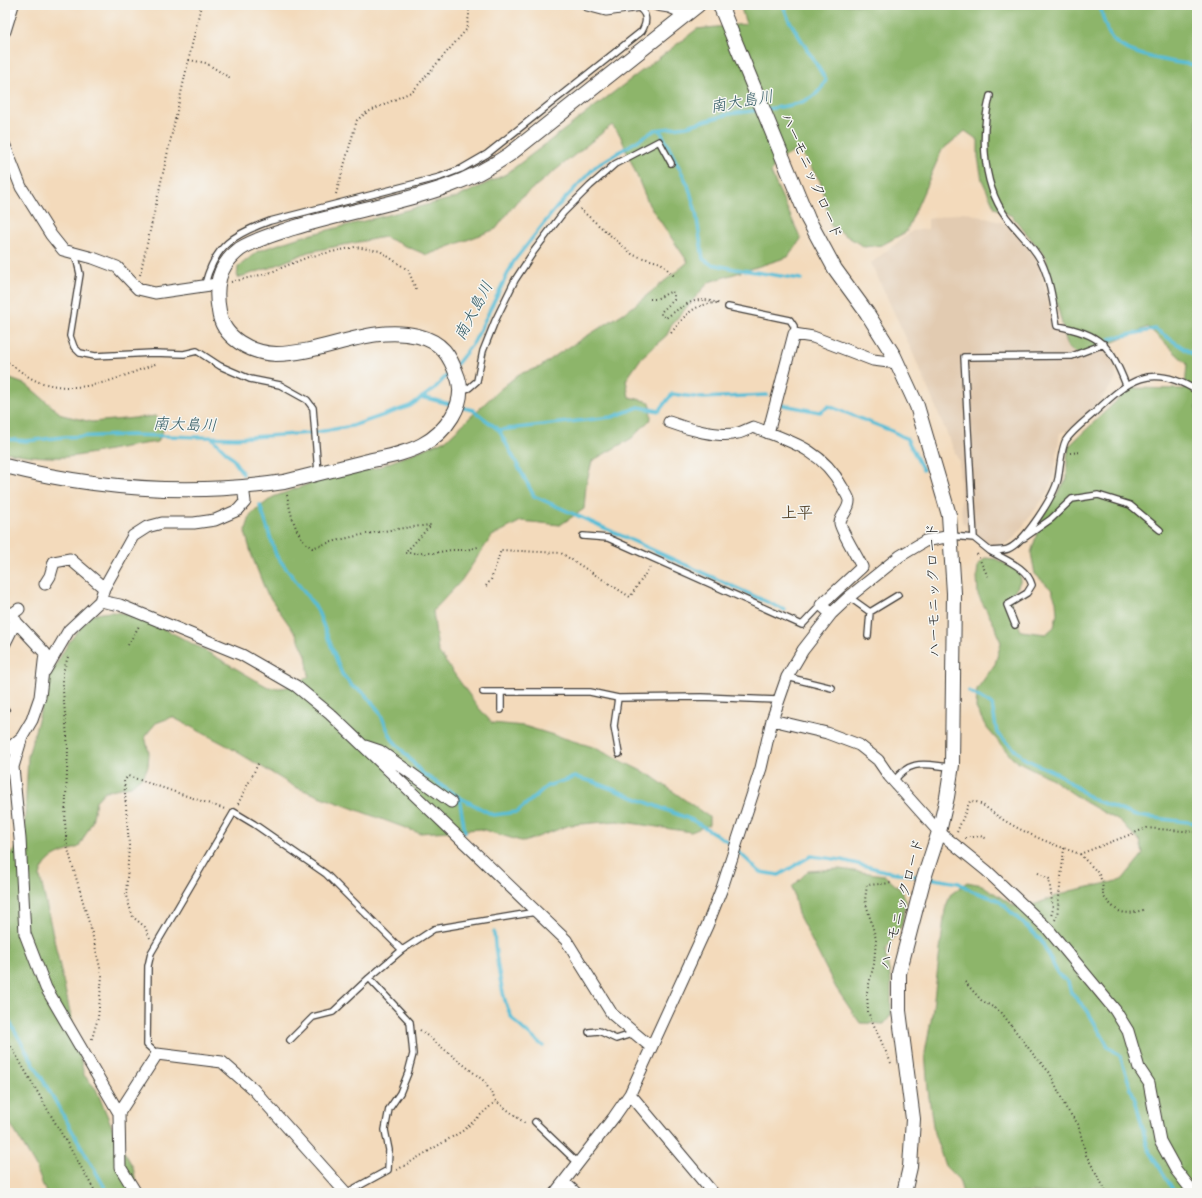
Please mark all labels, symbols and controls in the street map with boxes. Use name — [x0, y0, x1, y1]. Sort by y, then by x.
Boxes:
water label: 南大島川 — [709, 86, 775, 118]
street label: ハーモニックロード — [775, 110, 847, 242]
water label: 南大島川 — [450, 278, 498, 344]
water label: 南大島川 — [153, 413, 217, 437]
district label: 上平 — [781, 503, 813, 524]
street label: ハーモニックロード — [923, 522, 945, 658]
street label: ハーモニックロード — [875, 836, 929, 972]

